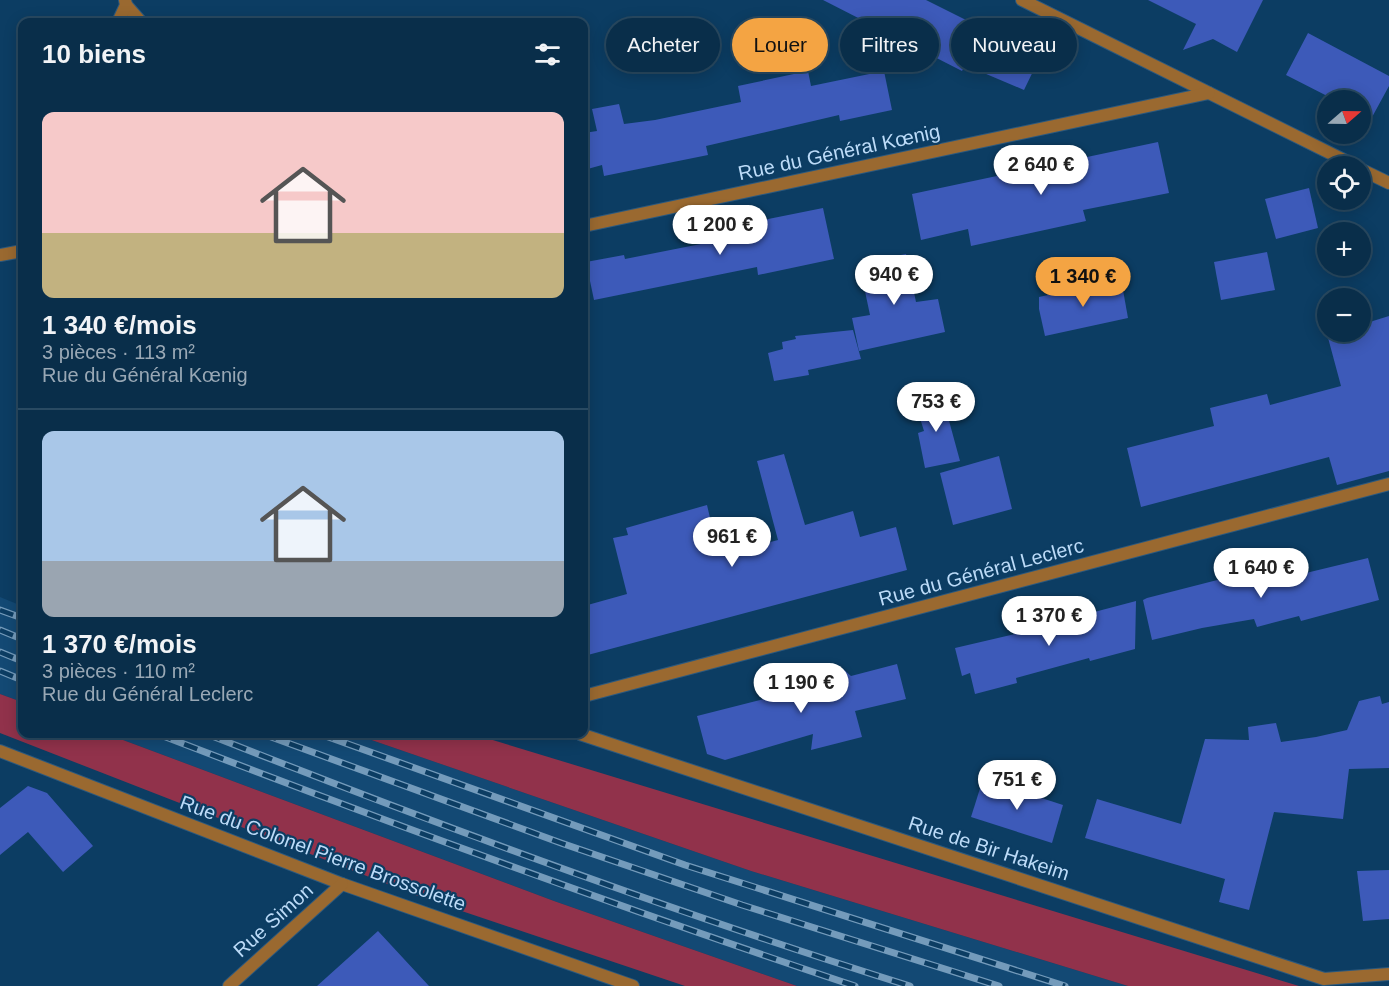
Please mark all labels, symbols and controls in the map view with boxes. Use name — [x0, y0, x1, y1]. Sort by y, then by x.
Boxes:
chip: Acheter — [606, 18, 720, 72]
chip: Louer — [732, 18, 828, 72]
chip: Filtres — [840, 18, 939, 72]
chip: Nouveau — [951, 18, 1077, 72]
icon: filters — [531, 38, 564, 71]
text: 10 biens — [42, 39, 146, 69]
north arrow — [1317, 90, 1371, 144]
map controls — [1317, 90, 1371, 342]
street label: Rue du Général Kœnig — [736, 120, 942, 184]
pin: 2 640 € — [986, 145, 1096, 196]
icon: home — [249, 151, 357, 259]
text: 2 640 € — [1008, 153, 1074, 175]
button: locate — [1317, 156, 1371, 210]
pin: 1 200 € — [665, 205, 775, 256]
text: 1 200 € — [687, 213, 753, 235]
button: + — [1317, 222, 1371, 276]
pin: 940 € — [852, 255, 936, 306]
pin: 1 340 € — [1028, 257, 1138, 308]
text: 940 € — [869, 263, 919, 285]
text: 1 340 € — [1050, 265, 1116, 287]
button: − — [1317, 288, 1371, 342]
text: 1 340 €/mois — [42, 310, 197, 340]
text: 3 pièces · 113 m² — [42, 341, 195, 363]
text: Rue du Général Kœnig — [42, 364, 248, 386]
pin: 753 € — [894, 382, 978, 433]
text: 753 € — [911, 390, 961, 412]
icon: home — [249, 470, 357, 578]
pin: 961 € — [690, 517, 774, 568]
text: 961 € — [707, 525, 757, 547]
street label: Rue du Général Leclerc — [876, 534, 1086, 610]
pin: 1 640 € — [1206, 548, 1316, 599]
text: 1 640 € — [1228, 556, 1294, 578]
pin: 1 370 € — [994, 596, 1104, 647]
text: 1 370 € — [1016, 604, 1082, 626]
text: 1 370 €/mois — [42, 629, 197, 659]
text: 3 pièces · 110 m² — [42, 660, 195, 682]
pin: 1 190 € — [746, 663, 856, 714]
text: 1 190 € — [768, 671, 834, 693]
text: Rue du Général Leclerc — [42, 683, 253, 705]
pin: 751 € — [975, 760, 1059, 811]
text: 751 € — [992, 768, 1042, 790]
street label: Rue du Colonel Pierre Brossolette — [177, 791, 469, 915]
street label: Rue de Bir Hakeim — [906, 812, 1072, 884]
street label: Rue Simon — [229, 879, 317, 961]

